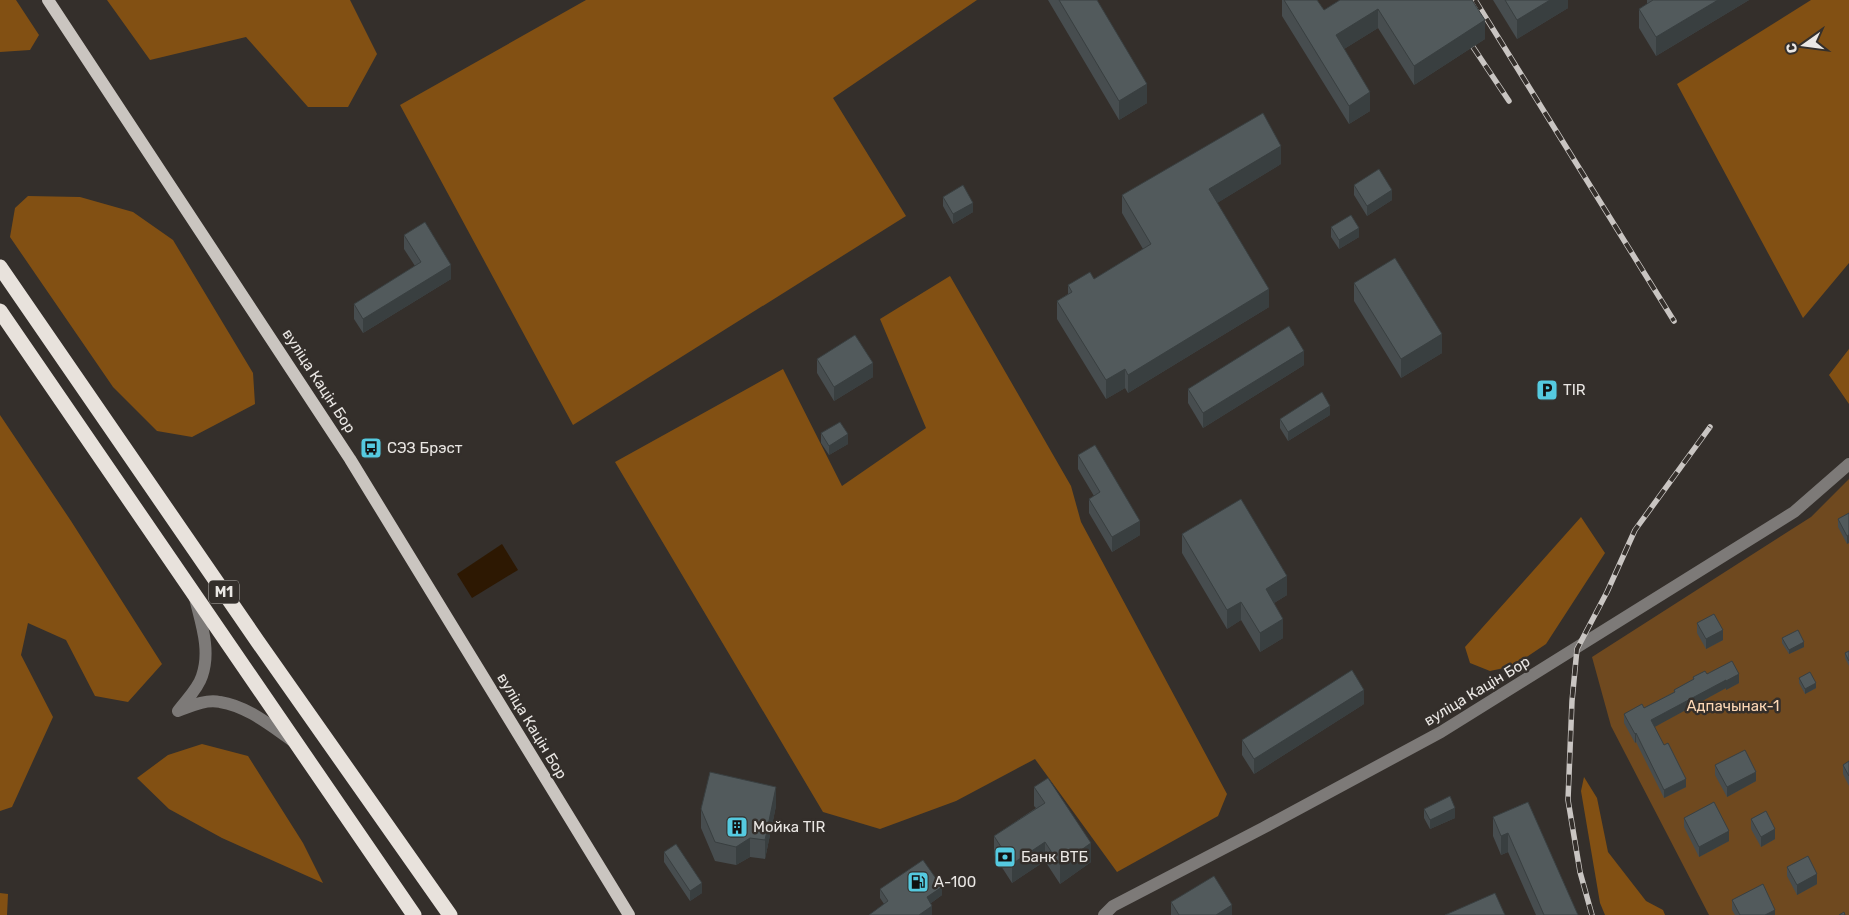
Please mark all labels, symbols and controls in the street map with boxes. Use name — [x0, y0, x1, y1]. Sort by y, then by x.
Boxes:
north arrow — [1779, 20, 1829, 70]
text: С — [1782, 41, 1801, 55]
street label: вуліца Кацін Бор — [279, 326, 359, 436]
parking icon: TIR — [1535, 378, 1559, 402]
place label: TIR — [1563, 381, 1586, 399]
bus stop icon: СЭЗ Брэст — [359, 436, 383, 460]
place label: СЭЗ Брэст — [387, 439, 463, 457]
road number: М1 — [209, 580, 239, 604]
street label: вуліца Кацін Бор — [1421, 652, 1533, 730]
street label: вуліца Кацін Бор — [493, 670, 571, 782]
park label: Адпачынак-1 — [1686, 697, 1780, 715]
building icon: Мойка TIR — [725, 815, 749, 839]
place label: Мойка TIR — [753, 818, 825, 836]
bank icon: Банк ВТБ — [993, 845, 1017, 869]
place label: Банк ВТБ — [1021, 848, 1088, 866]
fuel station icon: А-100 — [906, 870, 930, 894]
place label: А-100 — [934, 873, 976, 891]

